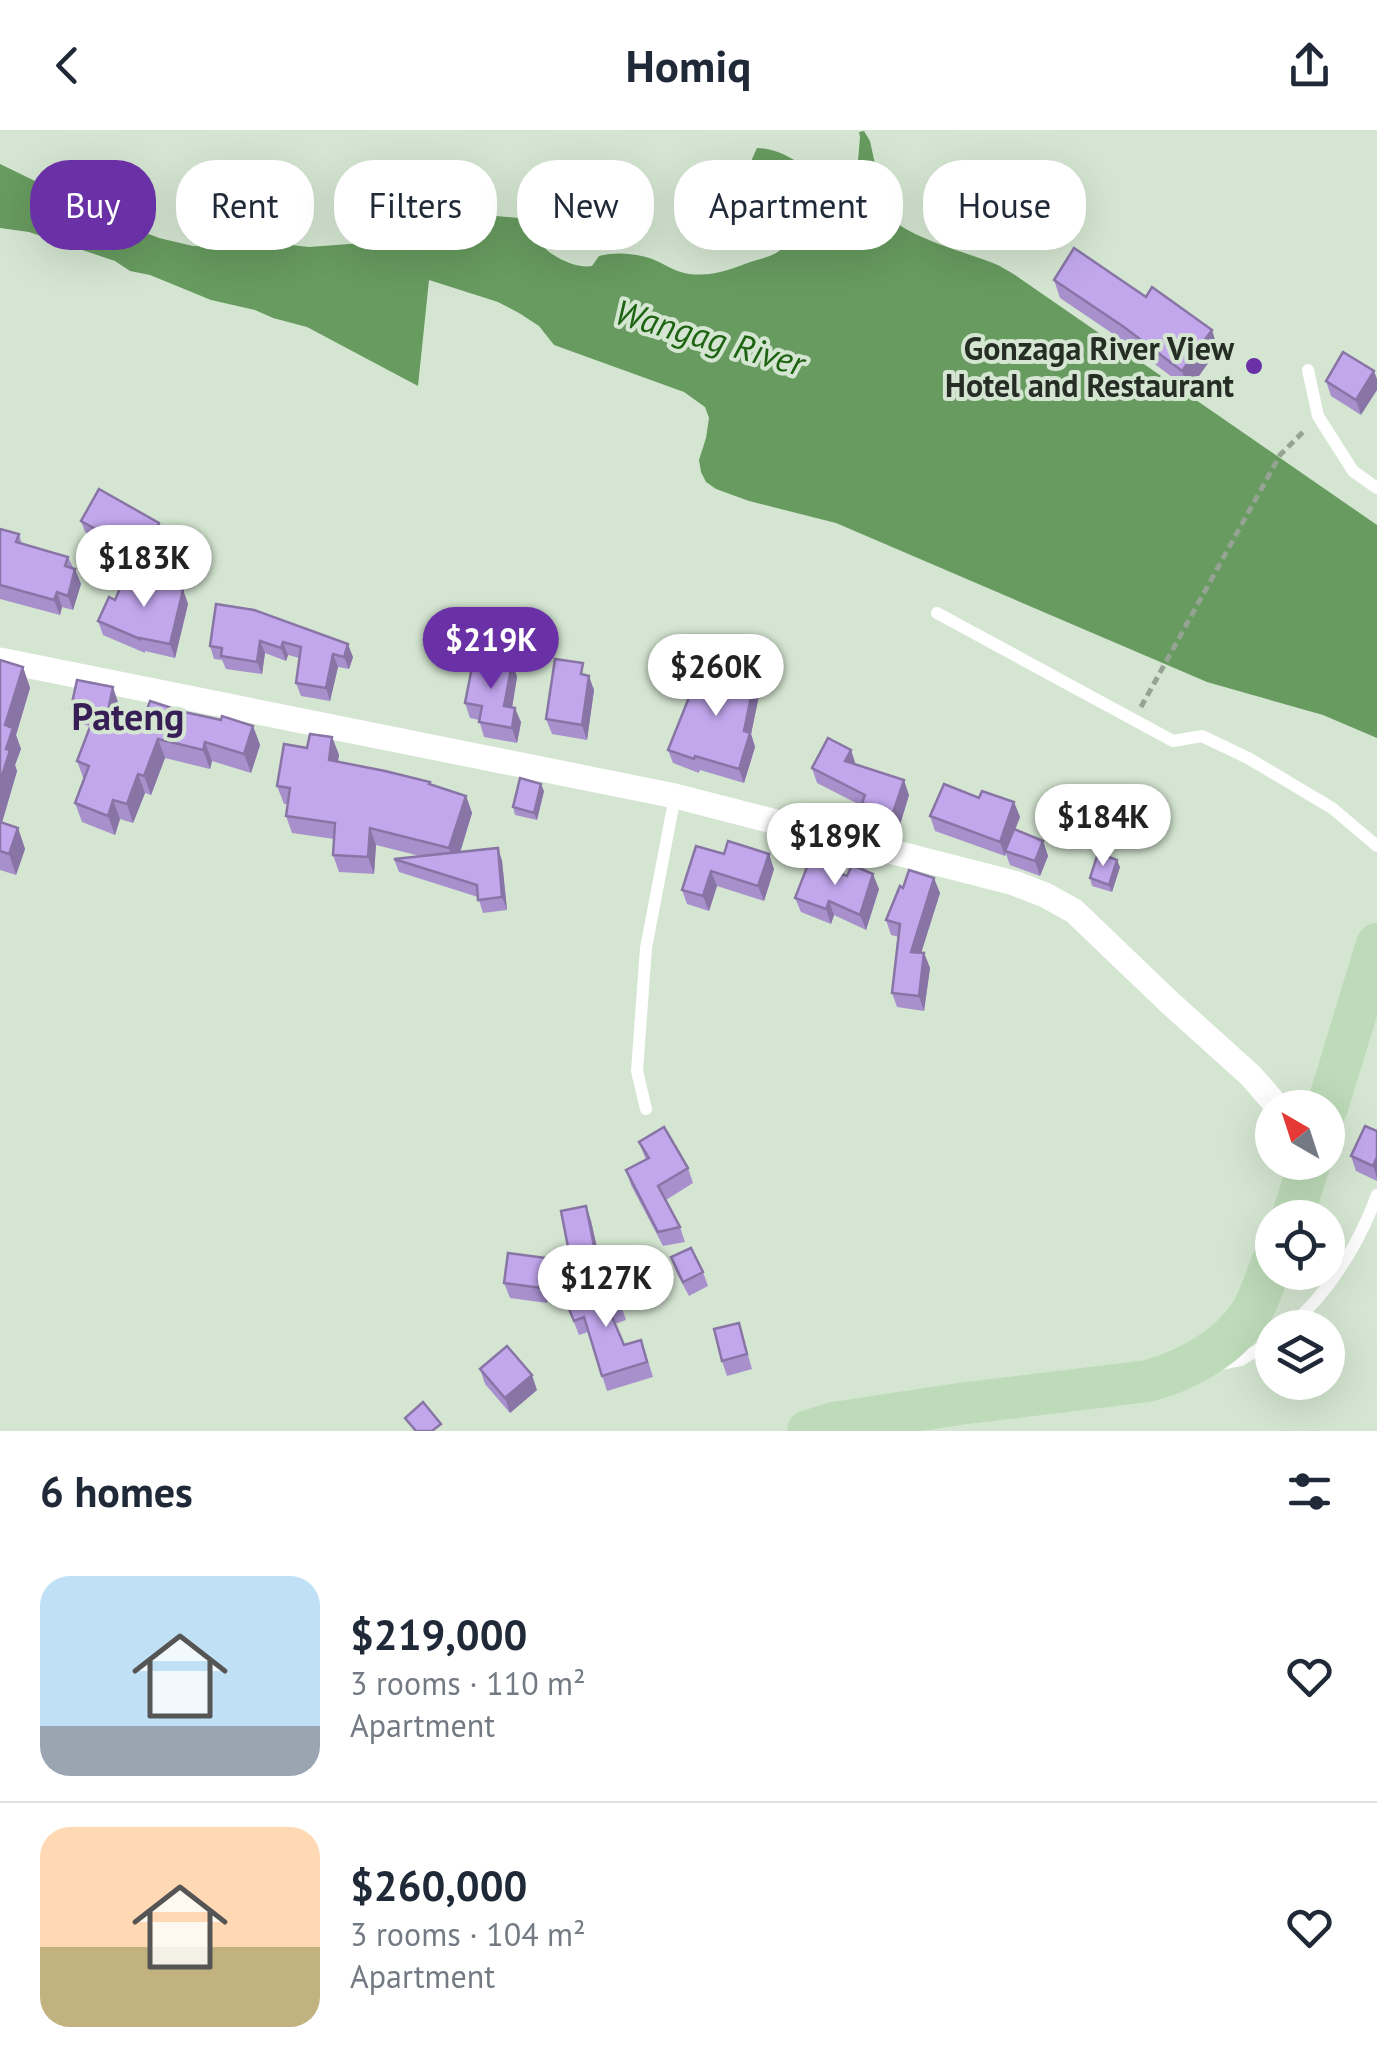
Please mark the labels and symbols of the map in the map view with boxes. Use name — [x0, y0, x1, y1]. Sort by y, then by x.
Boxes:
water label: Wangag River — [610, 288, 812, 387]
place label: Gonzaga River View Hotel and Restaurant — [945, 327, 1235, 406]
marker: Gonzaga River View Hotel and Restaurant — [1243, 355, 1265, 377]
pin: $183K — [74, 525, 214, 610]
pin: $219K — [421, 607, 561, 692]
pin: $260K — [646, 634, 786, 719]
district label: Pateng — [72, 691, 184, 740]
pin: $184K — [1033, 784, 1173, 869]
pin: $189K — [765, 803, 905, 888]
north arrow — [1255, 1090, 1345, 1180]
pin: $127K — [536, 1245, 676, 1330]

